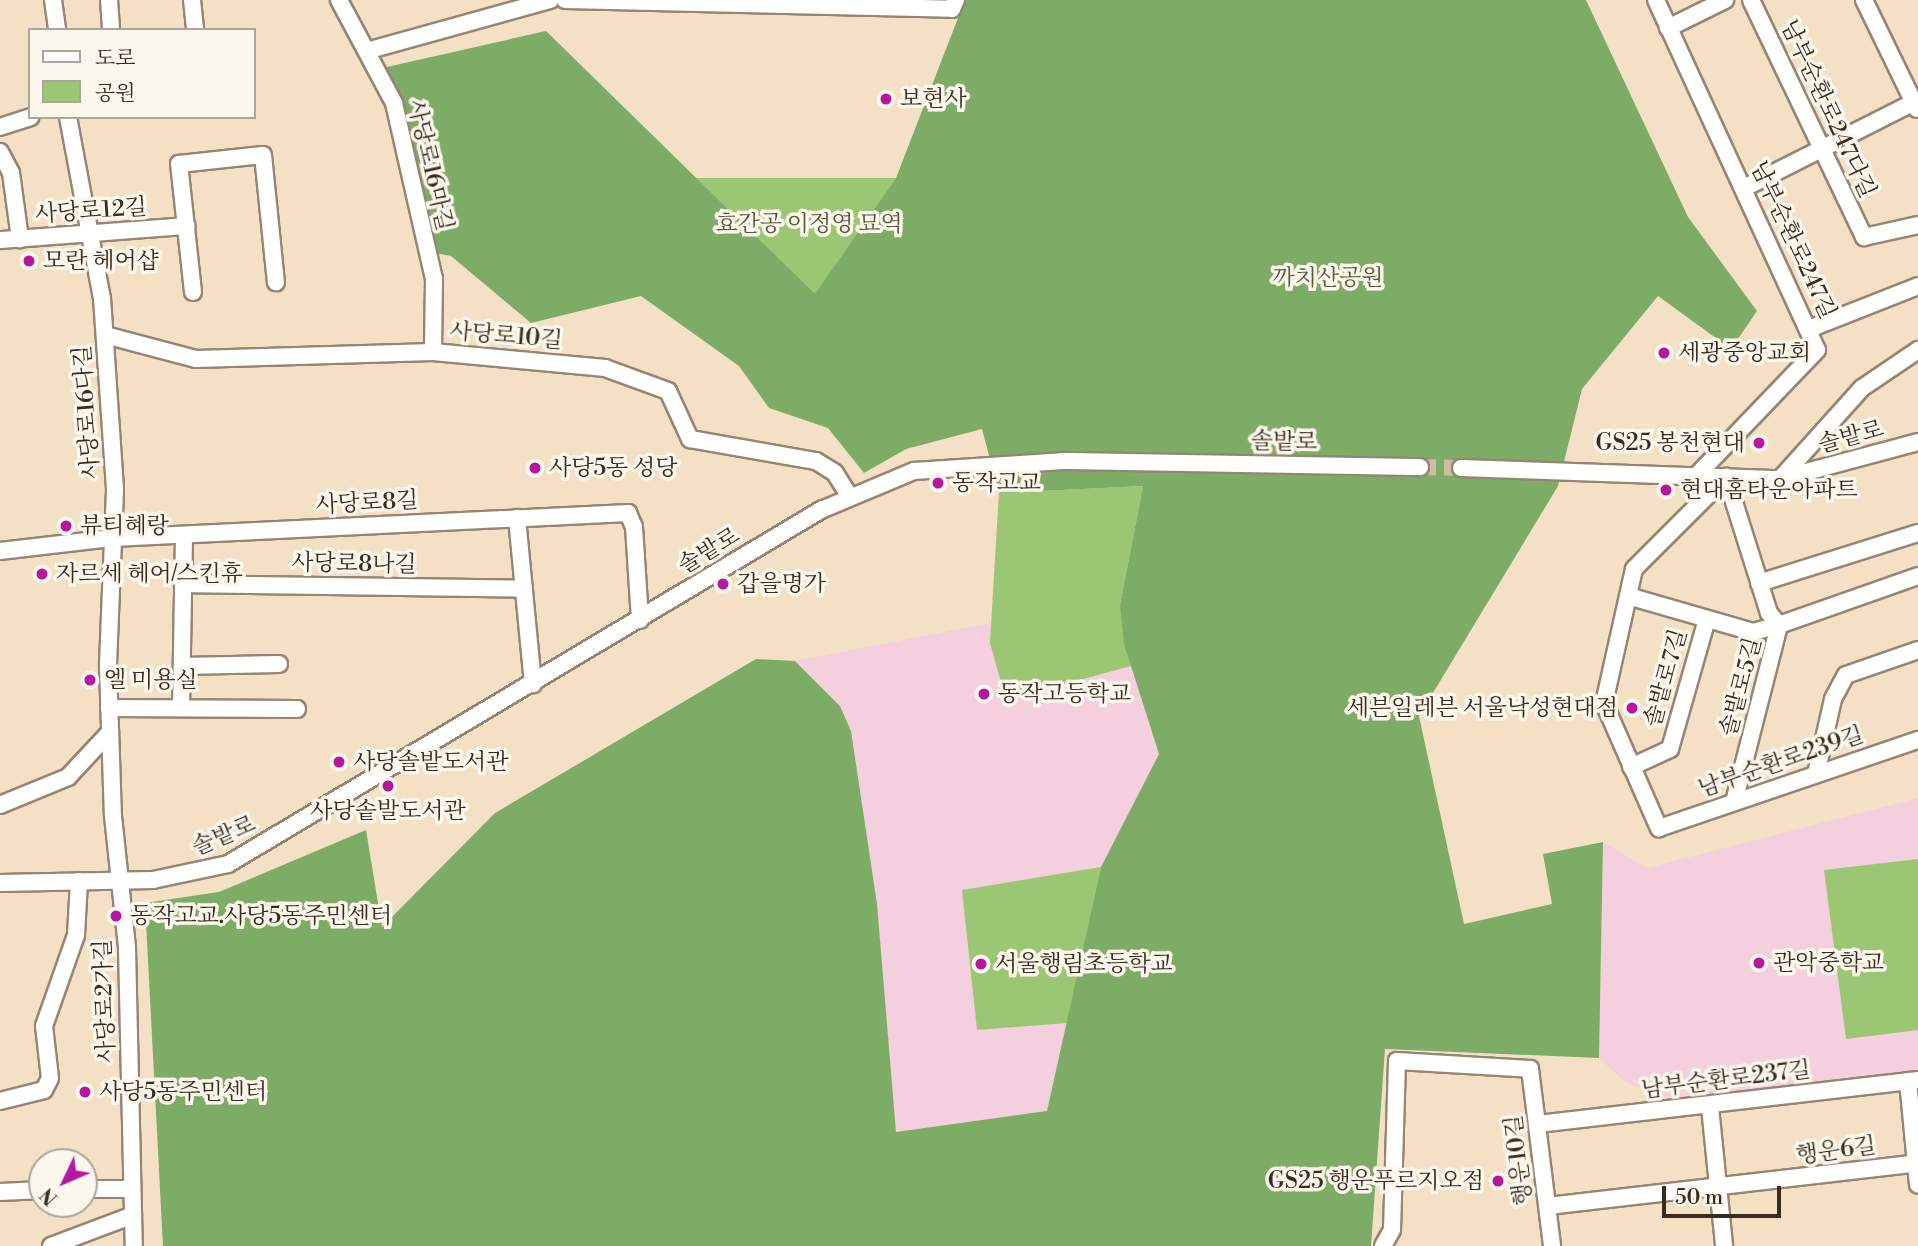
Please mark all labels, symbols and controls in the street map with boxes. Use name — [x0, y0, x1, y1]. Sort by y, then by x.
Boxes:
street label: 남부순환로247다길 — [1775, 16, 1881, 202]
legend — [28, 28, 256, 119]
text: 도로 — [95, 46, 136, 72]
text: 공원 — [95, 81, 136, 107]
place label: 보현사 — [900, 85, 967, 113]
marker: 보현사 — [878, 91, 894, 107]
street label: 사당로16마길 — [401, 97, 459, 233]
street label: 남부순환로247길 — [1744, 157, 1842, 323]
street label: 사당로12길 — [34, 193, 148, 229]
park label: 효간공 이정영 묘역 — [715, 210, 903, 238]
place label: 모란 헤어샵 — [43, 247, 159, 275]
marker: 모란 헤어샵 — [21, 253, 37, 269]
park label: 까치산공원 — [1272, 264, 1384, 292]
street label: 사당로10길 — [448, 317, 564, 355]
place label: 세광중앙교회 — [1678, 339, 1811, 367]
street label: 사당로16다길 — [69, 344, 105, 480]
marker: 세광중앙교회 — [1656, 345, 1672, 361]
street label: 솔밭로 — [1815, 415, 1887, 459]
street label: 솔밭로 — [1250, 428, 1318, 456]
place label: GS25 봉천현대 — [1595, 429, 1745, 457]
marker: GS25 봉천현대 — [1751, 435, 1767, 451]
place label: 사당5동 성당 — [549, 454, 678, 482]
marker: 사당5동 성당 — [527, 460, 543, 476]
place label: 동작고교 — [952, 469, 1041, 497]
marker: 동작고교 — [930, 475, 946, 491]
place label: 현대홈타운아파트 — [1680, 476, 1858, 504]
marker: 현대홈타운아파트 — [1658, 482, 1674, 498]
street label: 사당로8길 — [315, 487, 419, 519]
place label: 뷰티혜랑 — [80, 512, 169, 540]
marker: 뷰티혜랑 — [58, 518, 74, 534]
street label: 솔밭로 — [673, 522, 745, 580]
street label: 사당로8나길 — [291, 549, 417, 579]
place label: 자르세 헤어/스킨휴 — [56, 560, 243, 588]
marker: 자르세 헤어/스킨휴 — [34, 566, 50, 582]
place label: 갑을명가 — [737, 570, 826, 598]
marker: 갑을명가 — [715, 576, 731, 592]
street label: 솔밭로7길 — [1639, 626, 1693, 730]
street label: 솔밭로5길 — [1715, 634, 1767, 740]
place label: 엘 미용실 — [104, 666, 198, 694]
marker: 엘 미용실 — [82, 672, 98, 688]
place label: 동작고등학교 — [998, 680, 1131, 708]
marker: 동작고등학교 — [976, 686, 992, 702]
place label: 세븐일레븐 서울낙성현대점 — [1347, 694, 1618, 722]
marker: 세븐일레븐 서울낙성현대점 — [1624, 700, 1640, 716]
street label: 남부순환로239길 — [1695, 721, 1867, 803]
place label: 사당솔밭도서관 — [353, 748, 509, 776]
marker: 사당솔밭도서관 — [331, 754, 347, 770]
marker: 사당솥발도서관 — [380, 778, 396, 794]
place label: 사당솥발도서관 — [310, 797, 466, 825]
street label: 솔밭로 — [188, 810, 260, 862]
place label: 동작고교.사당5동주민센터 — [130, 902, 392, 930]
marker: 동작고교.사당5동주민센터 — [108, 908, 124, 924]
street label: 사당로2가길 — [89, 938, 121, 1064]
place label: 관악중학교 — [1773, 949, 1884, 977]
place label: 서울행림초등학교 — [995, 950, 1173, 978]
marker: 관악중학교 — [1751, 955, 1767, 971]
marker: 서울행림초등학교 — [973, 956, 989, 972]
street label: 남부순환로237길 — [1640, 1056, 1812, 1104]
place label: 사당5동주민센터 — [99, 1078, 267, 1106]
marker: 사당5동주민센터 — [77, 1084, 93, 1100]
street label: 행운10길 — [1500, 1113, 1538, 1207]
street label: 행운6길 — [1794, 1132, 1878, 1170]
north arrow — [28, 1148, 98, 1218]
place label: GS25 행운푸르지오점 — [1268, 1167, 1484, 1195]
scale bar — [1666, 1172, 1785, 1216]
marker: GS25 행운푸르지오점 — [1490, 1173, 1506, 1189]
text: N — [35, 1182, 63, 1210]
text: 50 m — [1675, 1185, 1723, 1211]

